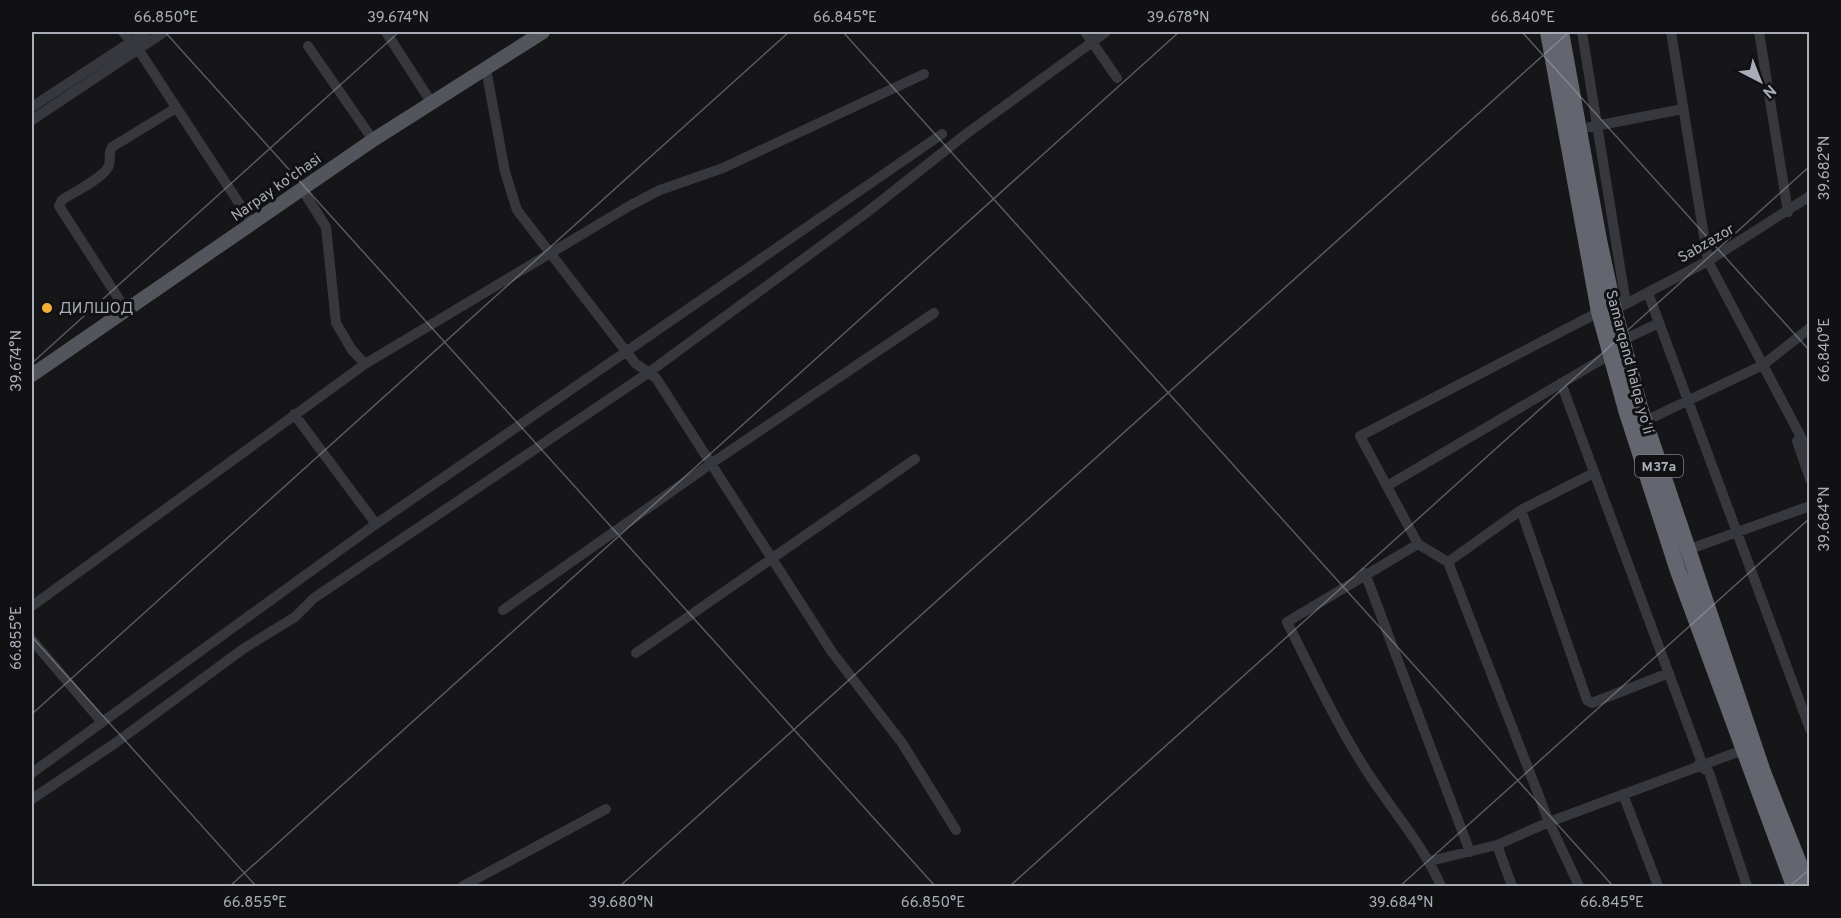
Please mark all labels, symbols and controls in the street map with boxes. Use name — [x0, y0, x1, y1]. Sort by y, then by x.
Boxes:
text: 66.850°E — [134, 9, 198, 28]
text: 39.674°N — [367, 9, 429, 28]
text: 66.845°E — [813, 9, 877, 28]
text: 39.678°N — [1146, 9, 1210, 28]
text: 66.840°E — [1491, 9, 1555, 28]
north arrow — [1730, 51, 1790, 111]
text: N — [1758, 79, 1780, 102]
text: 39.682°N — [1816, 136, 1835, 200]
street label: Narpay ko'chasi — [228, 150, 326, 226]
street label: Sabzazor — [1675, 220, 1739, 268]
street label: Samarqand halqa yoʻli — [1600, 288, 1657, 436]
place label: ДИЛШОД — [59, 300, 133, 319]
marker: ДИЛШОД — [40, 301, 54, 315]
text: 66.840°E — [1816, 318, 1835, 382]
text: 39.674°N — [8, 330, 27, 392]
road number: M37a — [1635, 455, 1683, 477]
text: 39.684°N — [1816, 486, 1835, 552]
text: 66.855°E — [8, 606, 27, 670]
text: 66.855°E — [223, 894, 287, 913]
text: 39.680°N — [588, 894, 654, 913]
text: 66.850°E — [901, 894, 965, 913]
text: 39.684°N — [1368, 894, 1434, 913]
text: 66.845°E — [1580, 894, 1644, 913]

